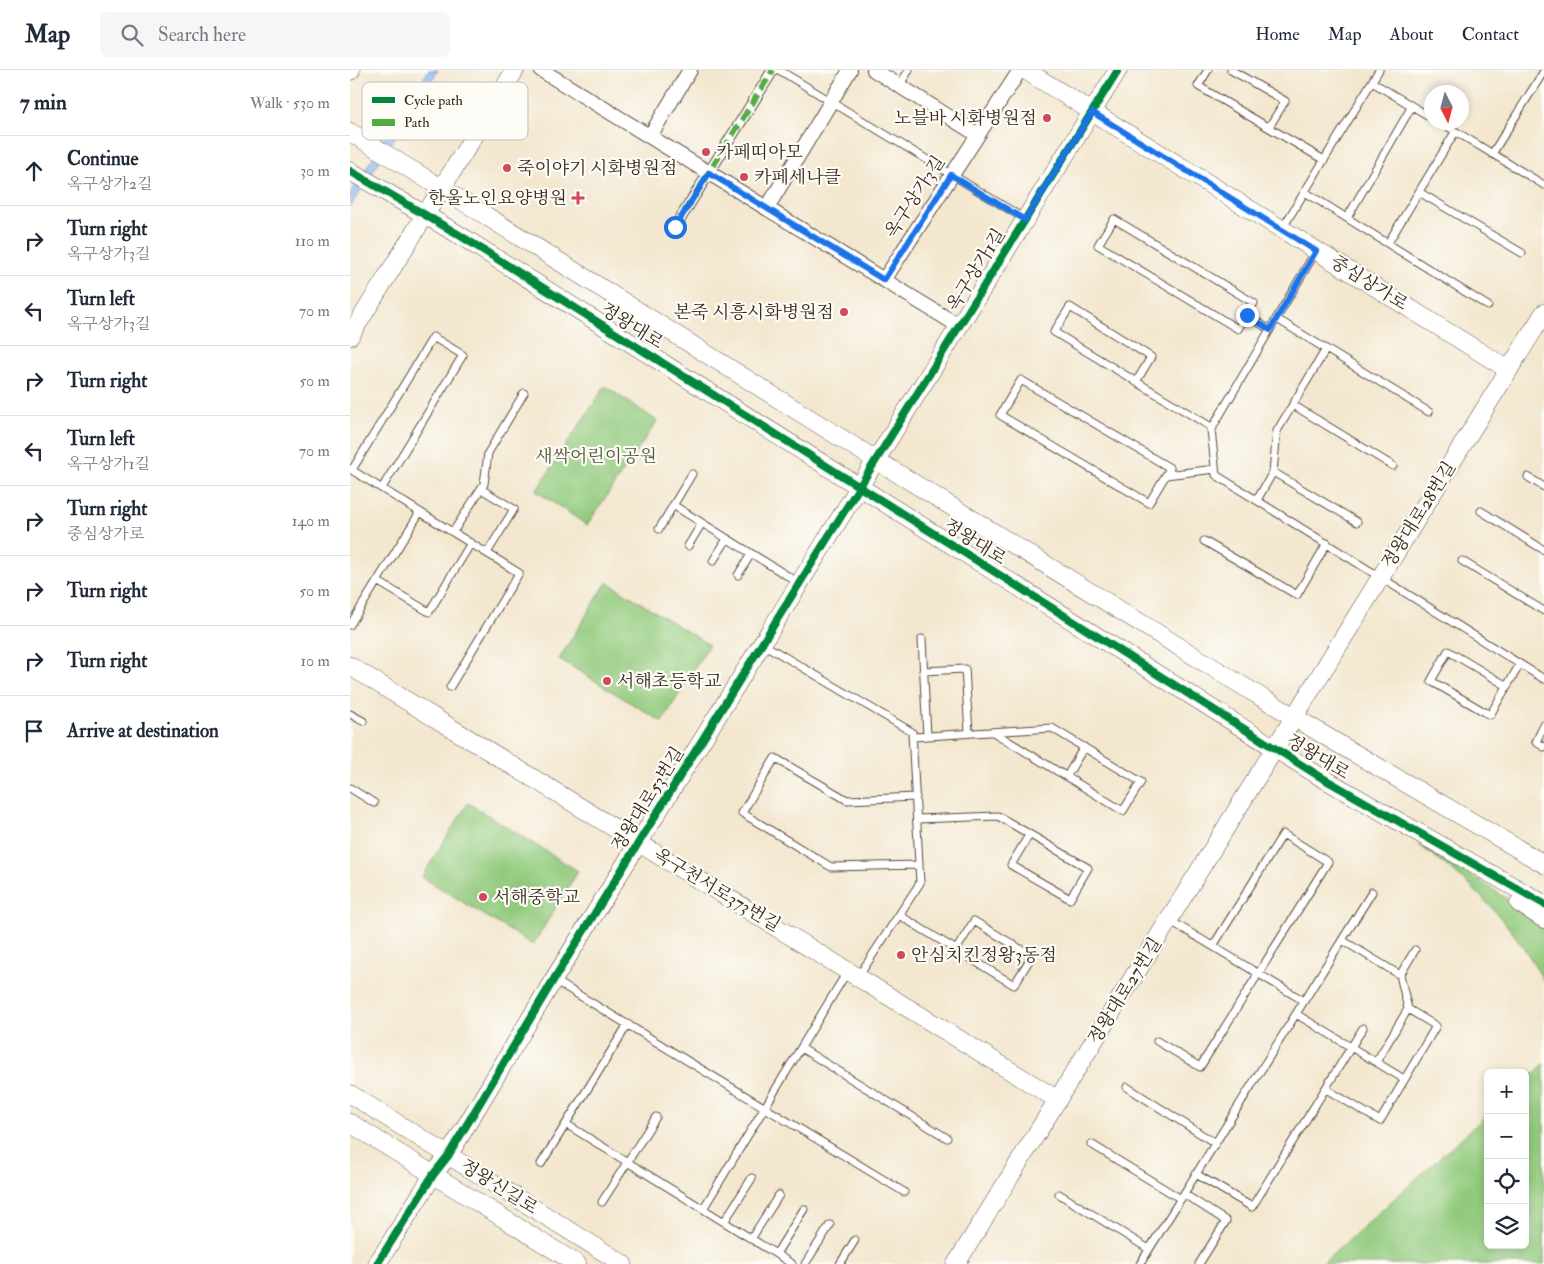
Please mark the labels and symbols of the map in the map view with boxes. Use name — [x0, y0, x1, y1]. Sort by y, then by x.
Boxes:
legend — [362, 82, 528, 140]
north arrow — [1424, 85, 1469, 130]
text: Cycle path — [404, 92, 464, 110]
place label: 노블바 시화병원점 — [894, 107, 1037, 130]
marker: 노블바 시화병원점 — [1041, 112, 1053, 124]
text: Path — [404, 114, 430, 131]
place label: 카페띠아모 — [716, 141, 803, 164]
marker: 카페띠아모 — [700, 146, 712, 158]
street label: 옥구상가3길 — [880, 151, 950, 243]
place label: 죽이야기 시화병원점 — [517, 157, 677, 180]
marker: 죽이야기 시화병원점 — [501, 162, 513, 174]
place label: 카페세나클 — [754, 166, 842, 189]
marker: 카페세나클 — [738, 171, 750, 183]
place label: 한울노인요양병원 — [428, 187, 567, 210]
marker: 한울노인요양병원 — [571, 191, 585, 205]
route start — [664, 216, 687, 239]
street label: 옥구상가1길 — [942, 224, 1010, 316]
street label: 중심상가로 — [1326, 250, 1412, 316]
street label: 정왕대로 — [596, 298, 668, 354]
place label: 본죽 시흥시화병원점 — [674, 301, 834, 324]
route end — [1236, 304, 1259, 327]
marker: 본죽 시흥시화병원점 — [838, 306, 850, 318]
park label: 새싹어린이공원 — [535, 445, 657, 468]
street label: 정왕대로28번길 — [1377, 457, 1461, 573]
street label: 정왕대로 — [939, 514, 1011, 570]
place label: 서해초등학교 — [617, 670, 722, 693]
marker: 서해초등학교 — [601, 675, 613, 687]
street label: 정왕대로 — [1282, 729, 1354, 785]
street label: 정왕대로53번길 — [607, 742, 689, 856]
street label: 옥구천서로373번길 — [649, 843, 785, 937]
place label: 서해중학교 — [493, 886, 581, 909]
marker: 서해중학교 — [477, 891, 489, 903]
street label: 정왕대로27번길 — [1083, 933, 1167, 1049]
place label: 안심치킨정왕3동점 — [911, 944, 1057, 967]
marker: 안심치킨정왕3동점 — [895, 949, 907, 961]
street label: 정왕신길로 — [456, 1154, 542, 1220]

